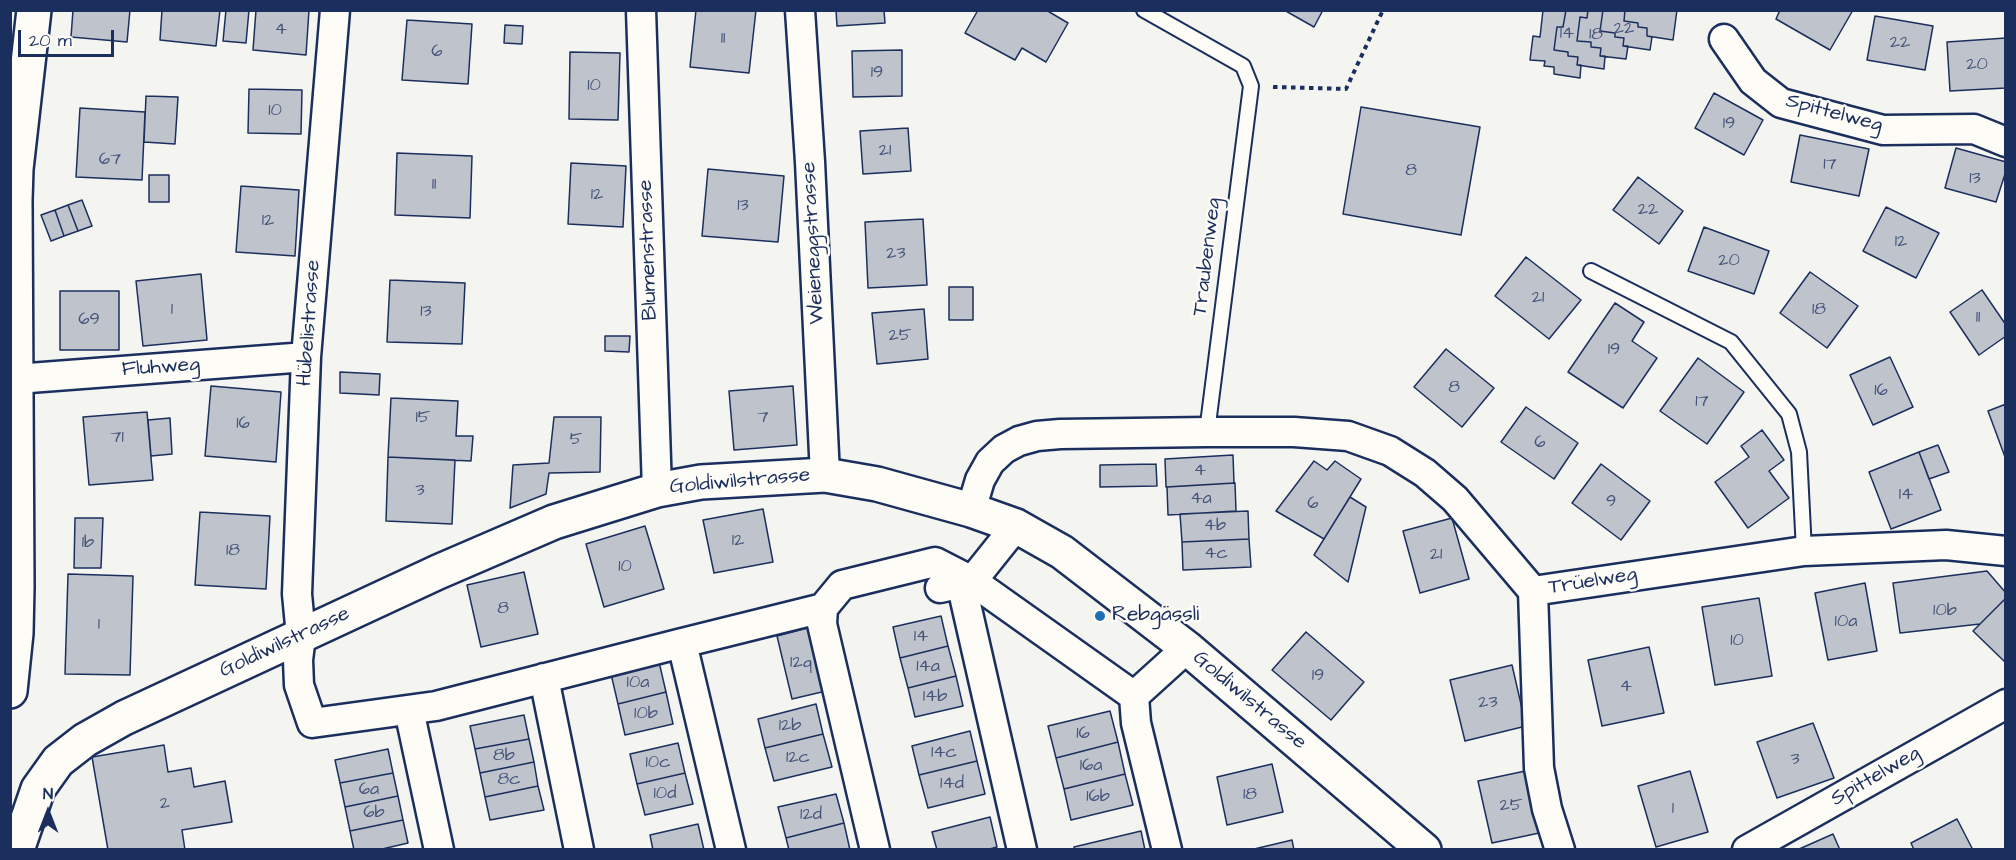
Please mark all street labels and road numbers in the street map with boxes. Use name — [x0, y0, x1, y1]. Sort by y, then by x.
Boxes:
street label: Spittelweg — [1783, 89, 1885, 139]
street label: Weieneggstrasse — [797, 161, 831, 325]
street label: Blumenstrasse — [634, 179, 664, 321]
street label: Traubenweg — [1188, 196, 1228, 318]
street label: Hübelistrasse — [293, 259, 327, 387]
street label: Fluhweg — [121, 353, 201, 383]
street label: Goldiwilstrasse — [669, 463, 811, 501]
street label: Trüelweg — [1547, 563, 1639, 601]
street label: Goldiwilstrasse — [216, 602, 354, 684]
street label: Goldiwilstrasse — [1187, 646, 1311, 756]
street label: Spittelweg — [1827, 741, 1925, 813]

